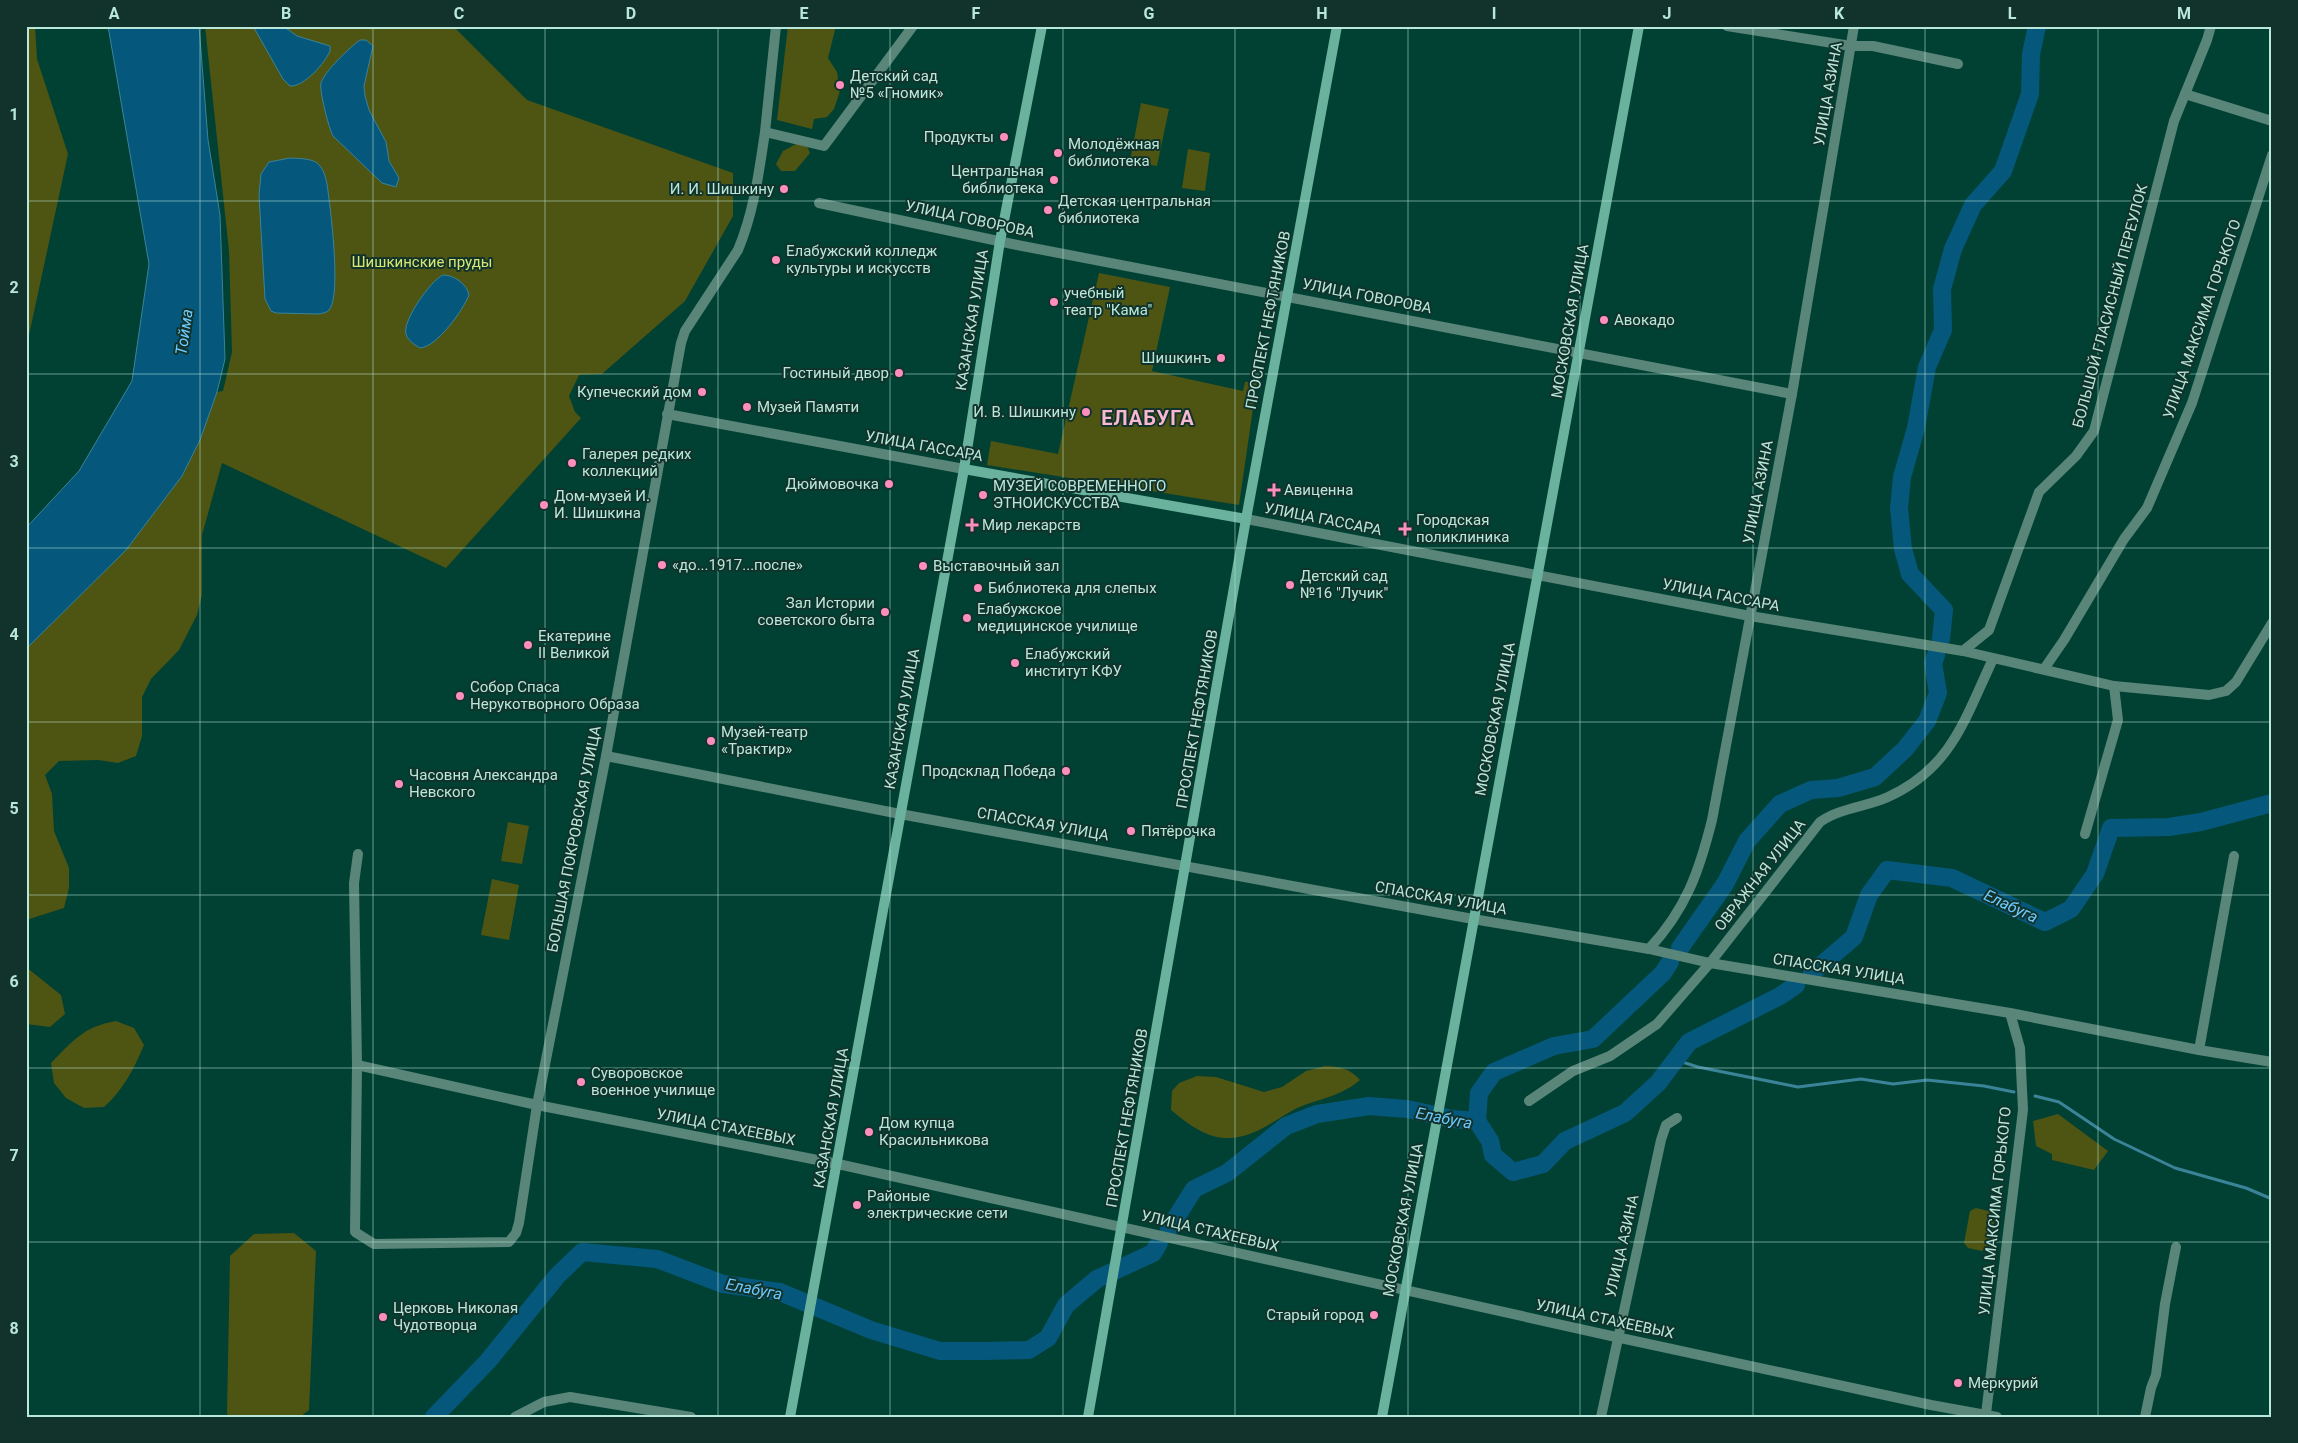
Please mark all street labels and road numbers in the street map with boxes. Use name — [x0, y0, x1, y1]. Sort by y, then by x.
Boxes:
street label: УЛИЦА АЗИНА — [1810, 41, 1846, 147]
street label: БОЛЬШОЙ ГЛАСИСНЫЙ ПЕРЕУЛОК — [2069, 182, 2151, 430]
street label: УЛИЦА ГОВОРОВА — [904, 197, 1037, 242]
street label: УЛИЦА МАКСИМА ГОРЬКОГО — [2159, 217, 2245, 421]
street label: ПРОСПЕКТ НЕФТЯНИКОВ — [1242, 229, 1294, 411]
street label: МОСКОВСКАЯ УЛИЦА — [1548, 242, 1592, 399]
street label: КАЗАНСКАЯ УЛИЦА — [952, 248, 992, 392]
street label: УЛИЦА ГОВОРОВА — [1301, 275, 1434, 317]
street label: УЛИЦА ГАССАРА — [864, 427, 984, 465]
street label: УЛИЦА АЗИНА — [1739, 439, 1777, 545]
street label: УЛИЦА ГАССАРА — [1263, 499, 1383, 539]
street label: УЛИЦА ГАССАРА — [1661, 575, 1781, 615]
street label: ПРОСПЕКТ НЕФТЯНИКОВ — [1172, 628, 1222, 810]
street label: МОСКОВСКАЯ УЛИЦА — [1471, 641, 1519, 797]
street label: КАЗАНСКАЯ УЛИЦА — [881, 647, 923, 791]
street label: БОЛЬШАЯ ПОКРОВСКАЯ УЛИЦА — [543, 724, 605, 954]
street label: СПАССКАЯ УЛИЦА — [976, 804, 1111, 845]
street label: ОВРАЖНАЯ УЛИЦА — [1711, 815, 1809, 934]
street label: СПАССКАЯ УЛИЦА — [1374, 878, 1509, 919]
street label: СПАССКАЯ УЛИЦА — [1772, 950, 1907, 988]
street label: ПРОСПЕКТ НЕФТЯНИКОВ — [1102, 1027, 1152, 1209]
street label: КАЗАНСКАЯ УЛИЦА — [810, 1046, 852, 1190]
street label: УЛИЦА СТАХЕЕВЫХ — [655, 1105, 797, 1149]
street label: УЛИЦА МАКСИМА ГОРЬКОГО — [1975, 1106, 2015, 1316]
street label: МОСКОВСКАЯ УЛИЦА — [1379, 1142, 1427, 1298]
street label: УЛИЦА АЗИНА — [1601, 1193, 1643, 1299]
street label: УЛИЦА СТАХЕЕВЫХ — [1139, 1206, 1281, 1256]
street label: УЛИЦА СТАХЕЕВЫХ — [1534, 1296, 1676, 1343]

